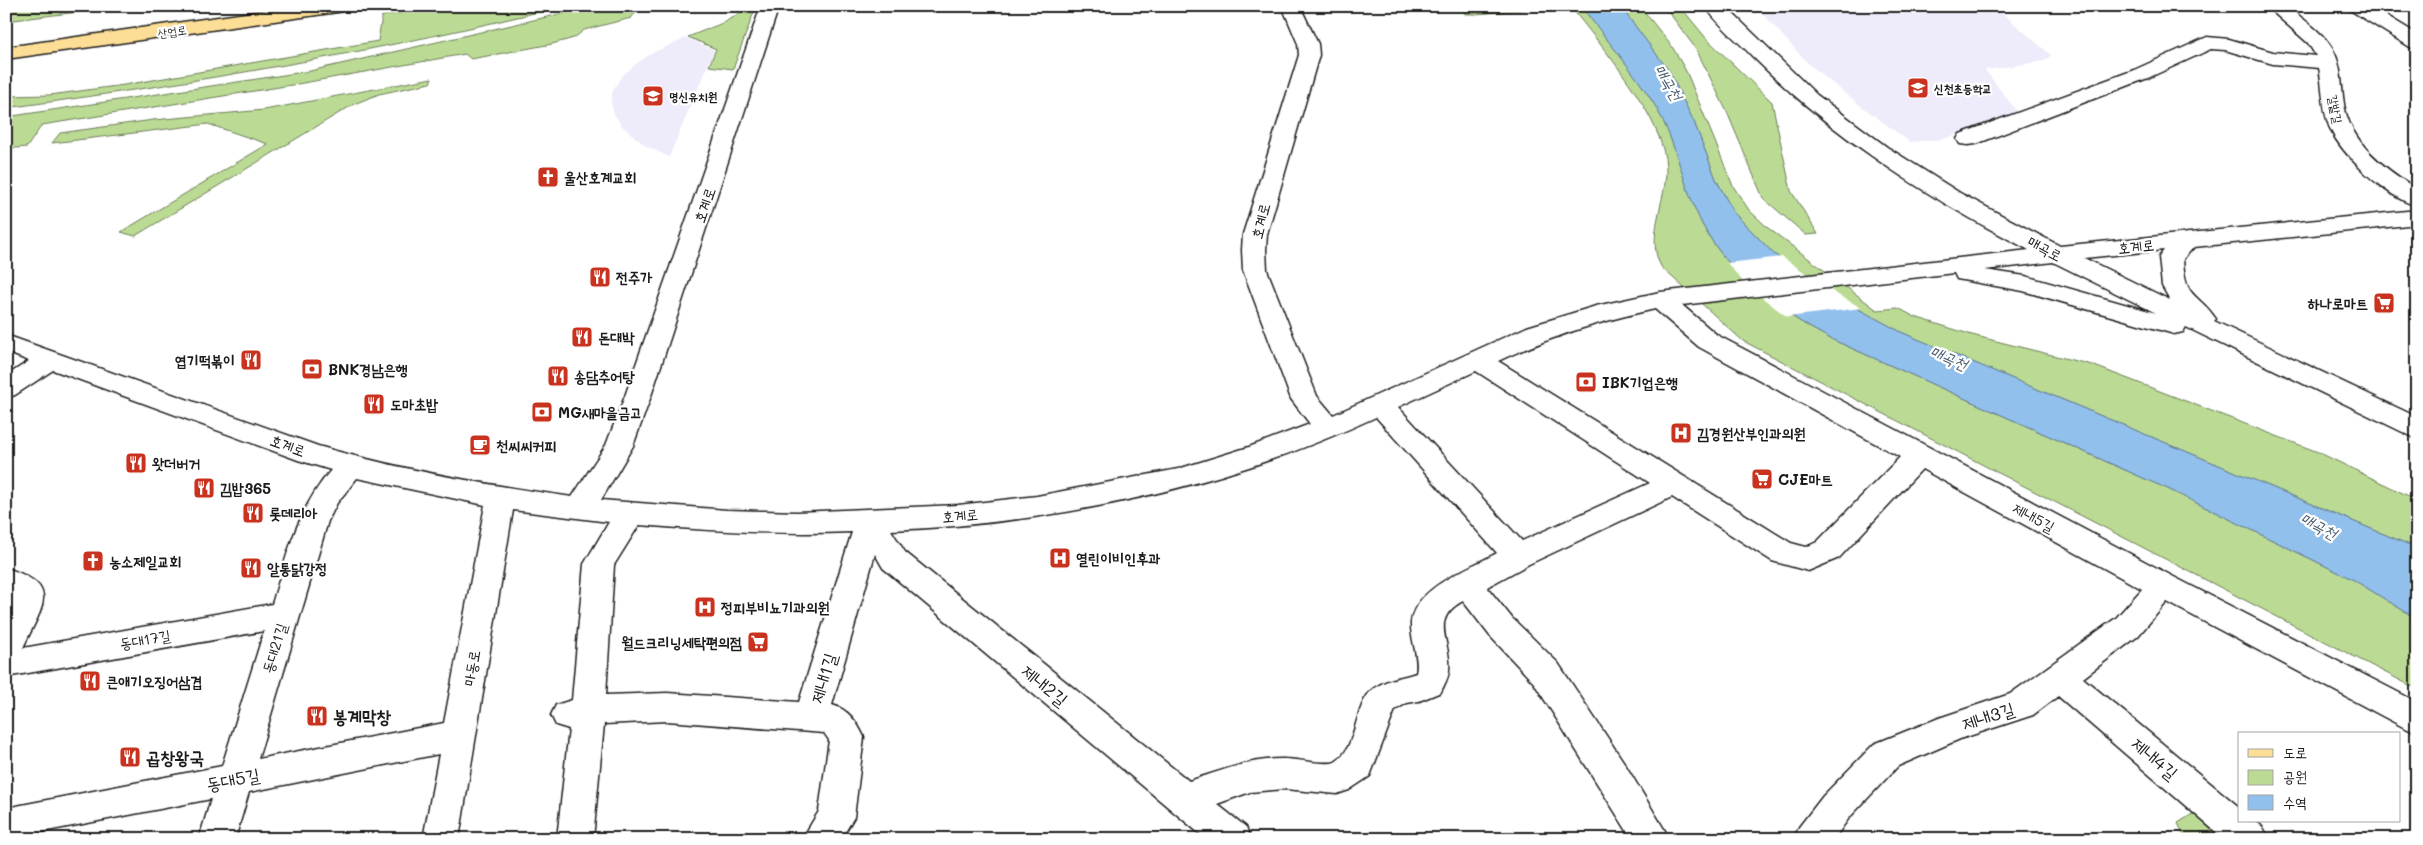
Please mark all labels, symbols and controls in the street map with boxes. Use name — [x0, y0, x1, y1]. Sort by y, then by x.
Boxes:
street label: 산업로 — [157, 21, 187, 41]
water label: 매곡천 — [1650, 60, 1689, 106]
school or university icon: 신천초등학교 — [1906, 76, 1930, 100]
place label: 신천초등학교 — [1934, 80, 1992, 96]
school or university icon: 명신유치원 — [641, 84, 665, 108]
place label: 명신유치원 — [669, 88, 718, 104]
street label: 갈밭길 — [2325, 93, 2347, 125]
church icon: 울산호계교회 — [536, 165, 560, 189]
place label: 울산호계교회 — [564, 167, 636, 187]
street label: 호계로 — [689, 185, 719, 225]
street label: 호계로 — [1246, 201, 1274, 241]
street label: 매곡로 — [2024, 231, 2066, 265]
street label: 호계로 — [2117, 234, 2155, 258]
restaurant icon: 전주가 — [588, 265, 612, 289]
place label: 전주가 — [615, 267, 653, 287]
supermarket icon: 하나로마트 — [2372, 291, 2396, 315]
place label: 하나로마트 — [2308, 293, 2368, 313]
restaurant icon: 돈대박 — [570, 325, 594, 349]
place label: 돈대박 — [598, 327, 635, 347]
water label: 매곡천 — [1927, 340, 1973, 375]
restaurant icon: 엽기떡볶이 — [239, 348, 263, 372]
place label: 엽기떡볶이 — [175, 350, 235, 370]
bank icon: BNK경남은행 — [300, 357, 324, 381]
place label: BNK경남은행 — [328, 359, 408, 379]
restaurant icon: 송담추어탕 — [546, 364, 570, 388]
place label: 송담추어탕 — [574, 366, 635, 386]
bank icon: IBK기업은행 — [1574, 370, 1598, 394]
place label: IBK기업은행 — [1602, 372, 1678, 392]
restaurant icon: 도마초밥 — [362, 392, 386, 416]
place label: 도마초밥 — [390, 394, 438, 414]
bank icon: MG새마을금고 — [530, 400, 554, 424]
place label: MG새마을금고 — [558, 402, 642, 422]
hospital icon: 김경원산부인과의원 — [1669, 421, 1693, 445]
place label: 김경원산부인과의원 — [1697, 423, 1806, 443]
street label: 호계로 — [268, 429, 308, 461]
cafe icon: 천씨씨커피 — [468, 433, 492, 457]
place label: 천씨씨커피 — [496, 435, 556, 455]
restaurant icon: 왓더버거 — [124, 451, 148, 475]
place label: 왓더버거 — [152, 453, 200, 473]
supermarket icon: CJE마트 — [1750, 467, 1774, 491]
place label: CJE마트 — [1778, 469, 1833, 489]
restaurant icon: 김밥365 — [192, 476, 216, 500]
place label: 김밥365 — [220, 478, 271, 498]
street label: 제내5길 — [2009, 498, 2059, 536]
restaurant icon: 롯데리아 — [241, 501, 265, 525]
place label: 롯데리아 — [269, 503, 318, 523]
street label: 호계로 — [941, 503, 979, 527]
water label: 매곡천 — [2297, 507, 2343, 544]
hospital icon: 열린이비인후과 — [1048, 546, 1072, 570]
place label: 열린이비인후과 — [1076, 548, 1161, 568]
church icon: 농소제일교회 — [81, 549, 105, 573]
place label: 농소제일교회 — [109, 551, 181, 571]
restaurant icon: 알통닭강정 — [239, 556, 263, 580]
place label: 알통닭강정 — [267, 558, 327, 578]
hospital icon: 정피부비뇨기과의원 — [693, 595, 717, 619]
place label: 정피부비뇨기과의원 — [720, 597, 830, 617]
street label: 동대21길 — [257, 621, 291, 675]
street label: 동대17길 — [118, 625, 172, 653]
supermarket icon: 월드크리닝세탁편의점 — [746, 630, 770, 654]
place label: 월드크리닝세탁편의점 — [621, 632, 742, 652]
street label: 마동로 — [458, 648, 484, 688]
street label: 제내1길 — [804, 649, 842, 706]
street label: 제내2길 — [1017, 659, 1074, 711]
restaurant icon: 큰애기오징어삼겹 — [78, 669, 102, 693]
place label: 큰애기오징어삼겹 — [106, 671, 203, 691]
street label: 제내3길 — [1959, 696, 2018, 736]
restaurant icon: 봉계막창 — [305, 704, 329, 728]
place label: 봉계막창 — [333, 704, 391, 728]
street label: 제내4길 — [2127, 731, 2184, 785]
legend — [2238, 732, 2400, 822]
text: 도로 — [2283, 742, 2307, 762]
restaurant icon: 곱창왕국 — [118, 745, 142, 769]
place label: 곱창왕국 — [146, 745, 204, 769]
street label: 동대5길 — [204, 762, 262, 796]
text: 공원 — [2283, 766, 2307, 786]
text: 수역 — [2283, 792, 2307, 812]

